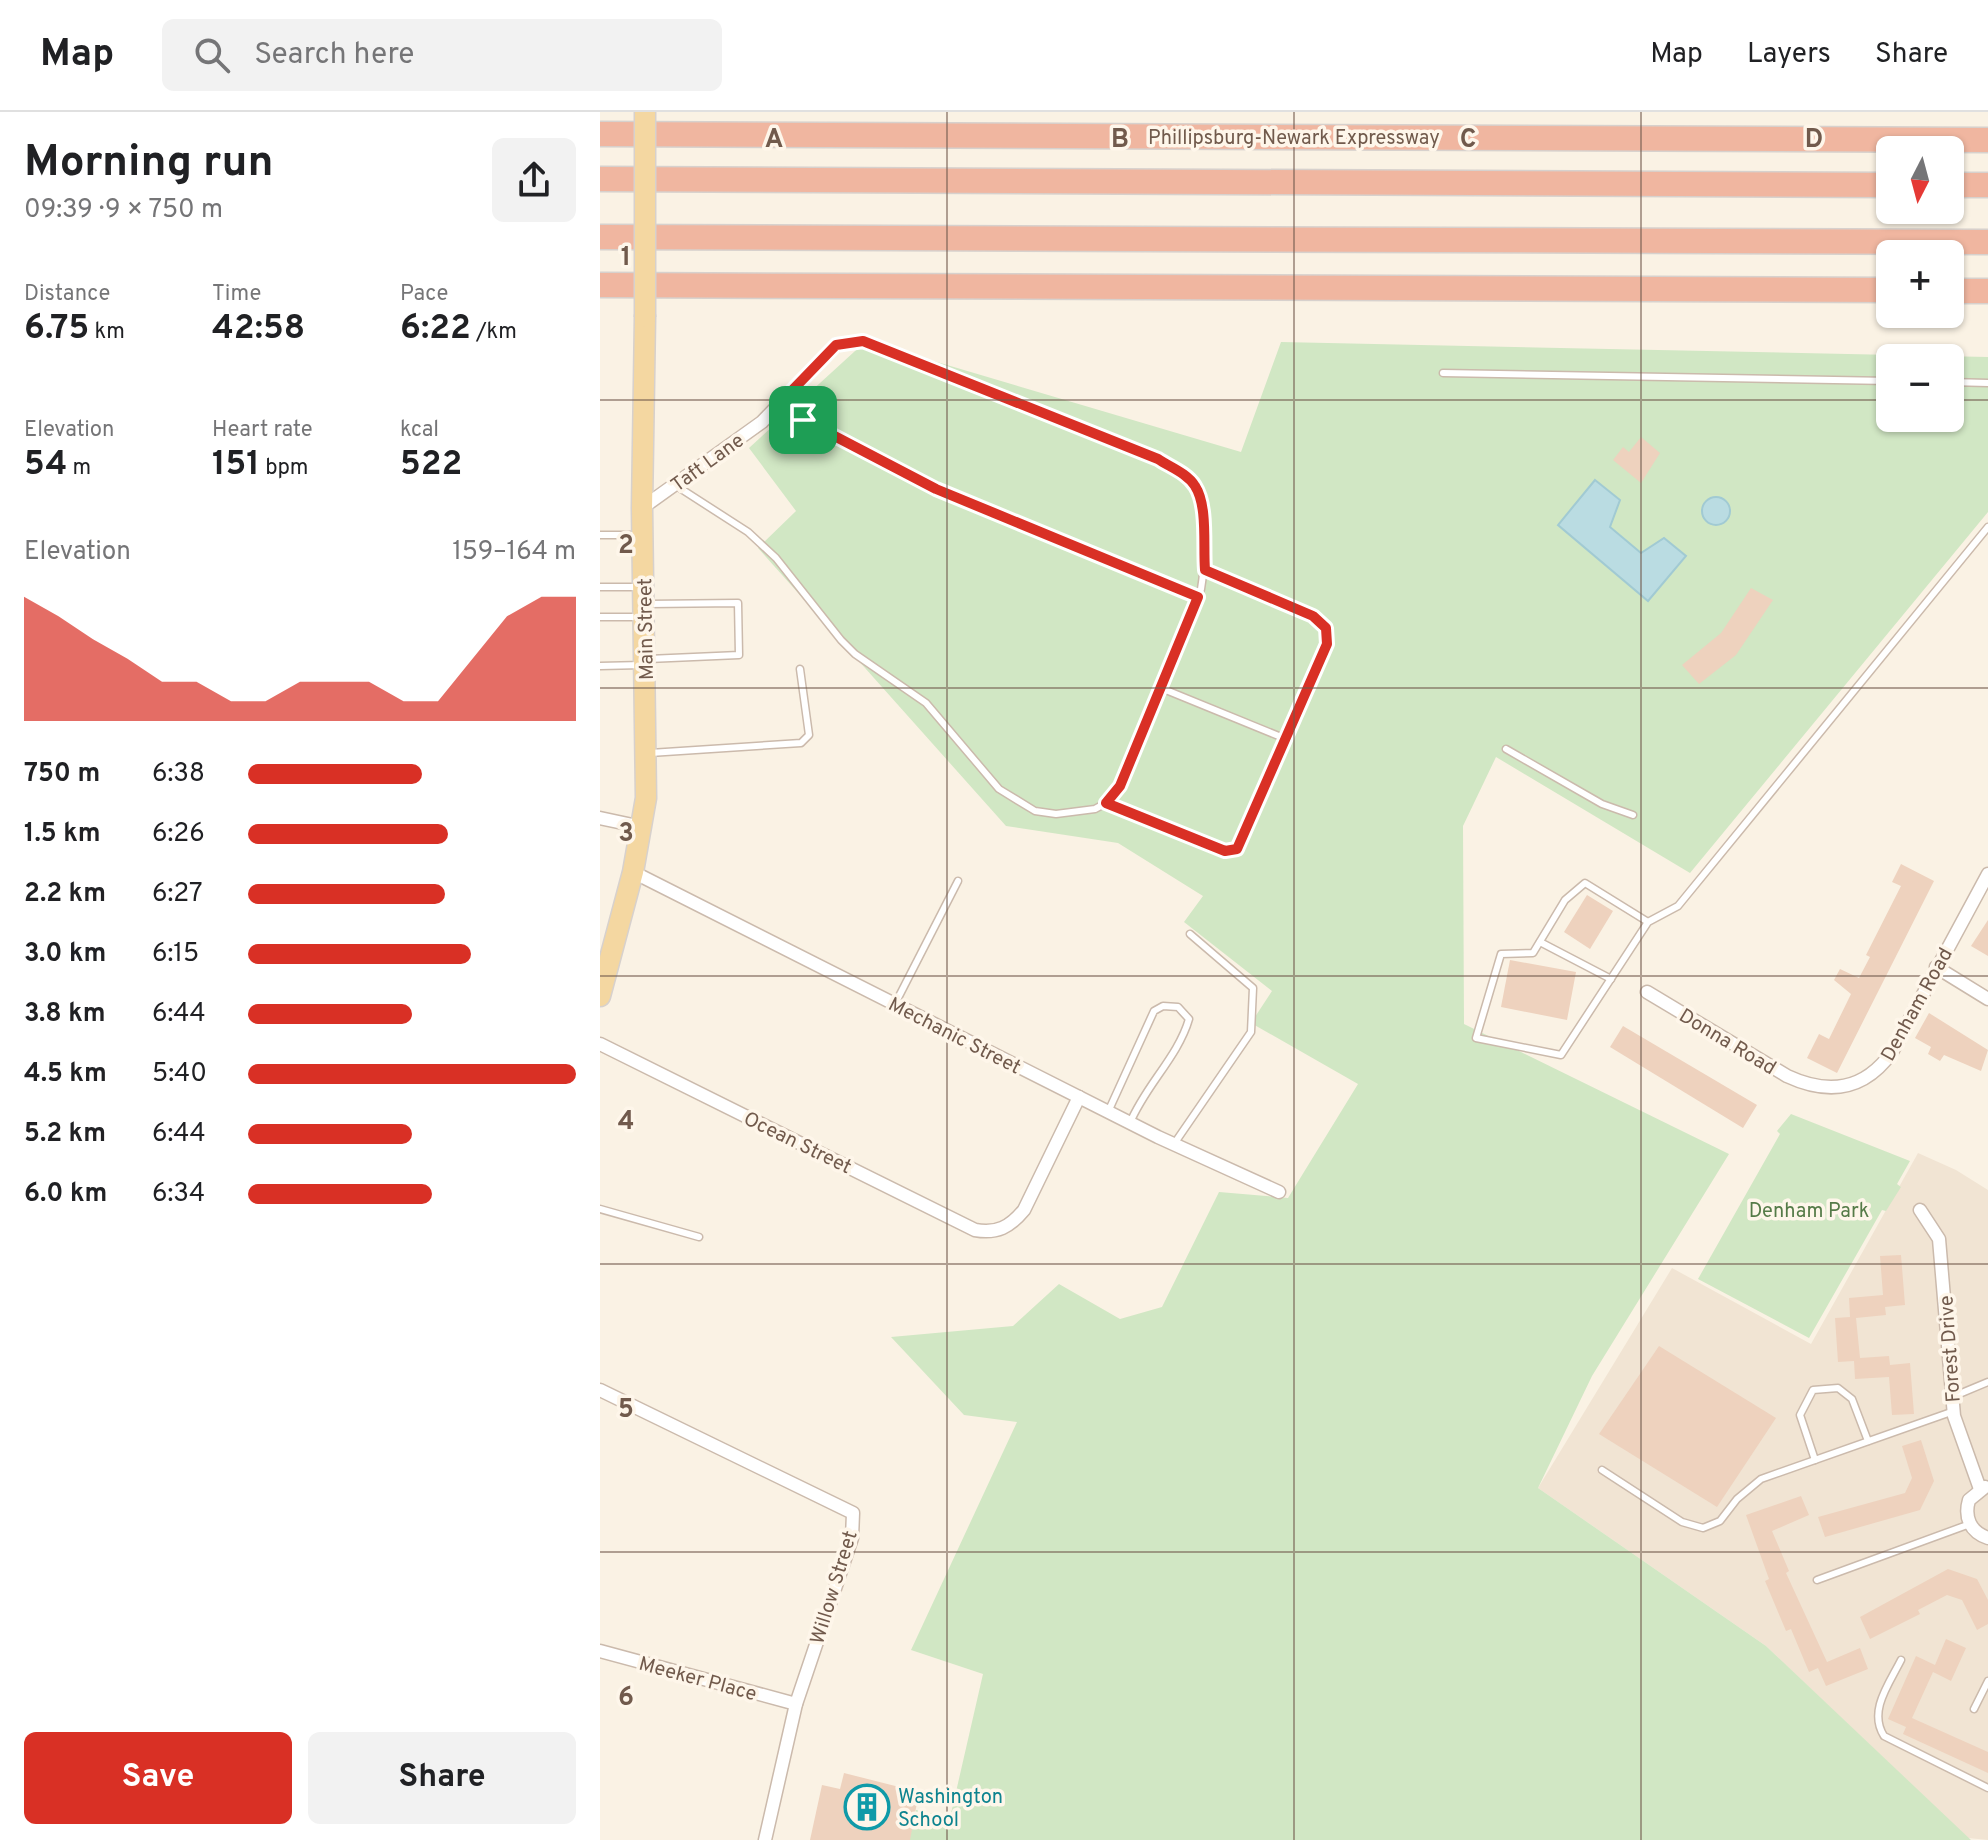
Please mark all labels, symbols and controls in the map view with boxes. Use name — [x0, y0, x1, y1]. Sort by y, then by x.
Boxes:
search box — [162, 19, 722, 91]
text: Map — [40, 31, 114, 80]
icon: search — [190, 33, 234, 77]
text: Search here — [254, 37, 414, 74]
text: Map — [1650, 37, 1703, 73]
text: Layers — [1747, 37, 1831, 73]
text: Share — [1875, 37, 1948, 73]
text: A — [765, 124, 783, 157]
text: B — [1111, 124, 1129, 157]
text: C — [1460, 124, 1476, 157]
text: D — [1805, 124, 1823, 157]
street label: Phillipsburg-Newark Expressway — [1148, 126, 1440, 152]
text: Morning run — [24, 136, 274, 192]
north arrow — [1876, 136, 1964, 224]
map controls — [1876, 136, 1964, 432]
button: share — [492, 138, 576, 222]
text: 09:39 · 9 × 750 m — [24, 194, 223, 227]
button: + — [1876, 240, 1964, 328]
text: 1 — [621, 242, 631, 275]
text: Distance — [24, 281, 110, 308]
text: Time — [212, 281, 261, 308]
text: Pace — [400, 281, 448, 308]
text: 6.75 — [24, 308, 89, 351]
text: 42:58 — [212, 308, 305, 351]
text: 6:22 — [400, 308, 471, 351]
text: km — [89, 319, 125, 346]
text: /km — [471, 319, 517, 346]
button: − — [1876, 344, 1964, 432]
pin — [769, 386, 837, 454]
icon: arrive — [781, 398, 825, 442]
text: Elevation — [24, 417, 114, 444]
text: Heart rate — [212, 417, 313, 444]
text: kcal — [400, 417, 439, 444]
street label: Taft Lane — [666, 428, 750, 499]
text: 54 — [24, 444, 67, 487]
text: 151 — [212, 444, 260, 487]
text: 522 — [400, 444, 462, 487]
text: m — [67, 455, 91, 482]
text: bpm — [260, 455, 308, 482]
text: 2 — [618, 530, 634, 563]
text: Elevation — [24, 536, 131, 569]
text: 159–164 m — [452, 536, 576, 569]
street label: Main Street — [633, 578, 661, 680]
text: 750 m — [24, 758, 100, 791]
text: 6:38 — [152, 758, 205, 791]
text: 1.5 km — [24, 818, 101, 851]
text: 6:26 — [152, 818, 205, 851]
text: 3 — [618, 818, 634, 851]
text: 2.2 km — [24, 878, 106, 911]
text: 6:27 — [152, 878, 203, 911]
text: 3.0 km — [24, 938, 106, 971]
text: 6:15 — [152, 938, 199, 971]
street label: Denham Road — [1876, 944, 1960, 1066]
street label: Mechanic Street — [883, 992, 1025, 1081]
text: 3.8 km — [24, 998, 106, 1031]
text: 6:44 — [152, 998, 206, 1031]
street label: Donna Road — [1674, 1004, 1780, 1082]
text: 4.5 km — [24, 1058, 107, 1091]
text: 5:40 — [152, 1058, 207, 1091]
text: 4 — [618, 1106, 634, 1139]
street label: Ocean Street — [739, 1106, 855, 1181]
text: 5.2 km — [24, 1118, 106, 1151]
text: 6:44 — [152, 1118, 206, 1151]
text: 6.0 km — [24, 1178, 107, 1211]
text: 6:34 — [152, 1178, 205, 1211]
park label: Denham Park — [1749, 1199, 1869, 1225]
street label: Forest Drive — [1934, 1294, 1968, 1403]
text: 5 — [618, 1394, 634, 1427]
street label: Willow Street — [805, 1528, 865, 1648]
street label: Meeker Place — [636, 1652, 759, 1708]
text: 6 — [618, 1682, 634, 1715]
button: Save — [24, 1732, 292, 1824]
button: Share — [308, 1732, 576, 1824]
building icon: Washington School — [843, 1783, 891, 1831]
place label: Washington School — [898, 1785, 1003, 1834]

